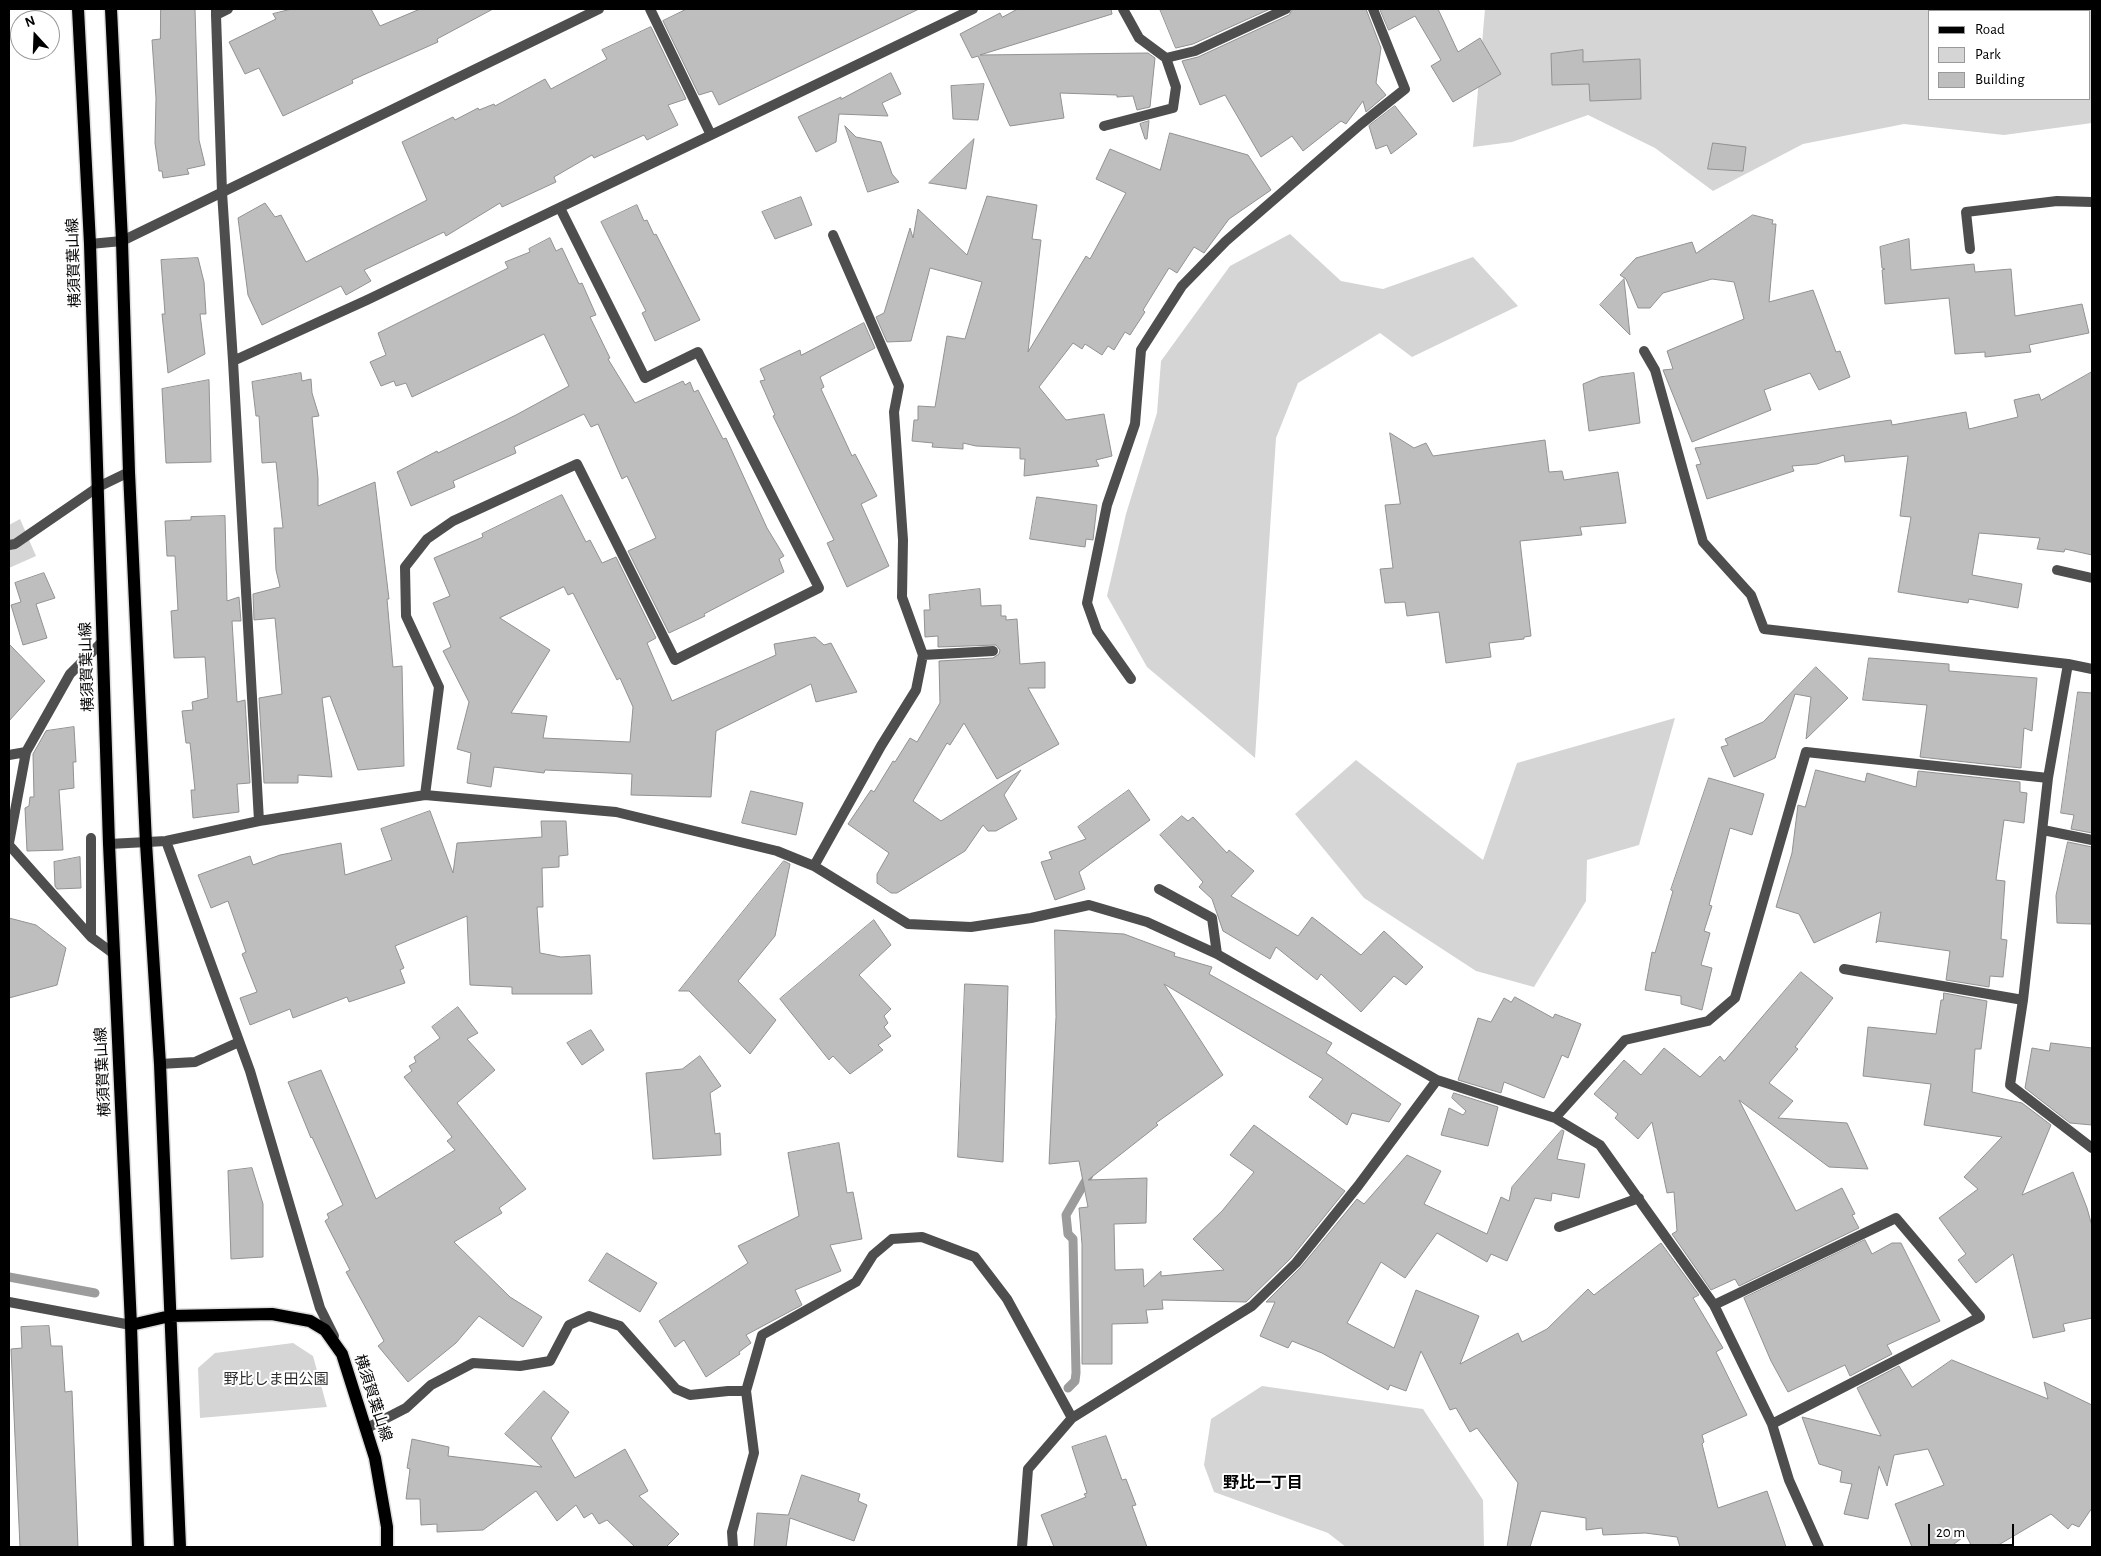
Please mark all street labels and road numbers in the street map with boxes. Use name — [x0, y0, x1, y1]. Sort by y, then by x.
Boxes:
street label: 横須賀葉山線 — [63, 218, 85, 308]
street label: 横須賀葉山線 — [76, 622, 98, 712]
street label: 横須賀葉山線 — [92, 1027, 114, 1117]
street label: 横須賀葉山線 — [351, 1352, 395, 1444]

